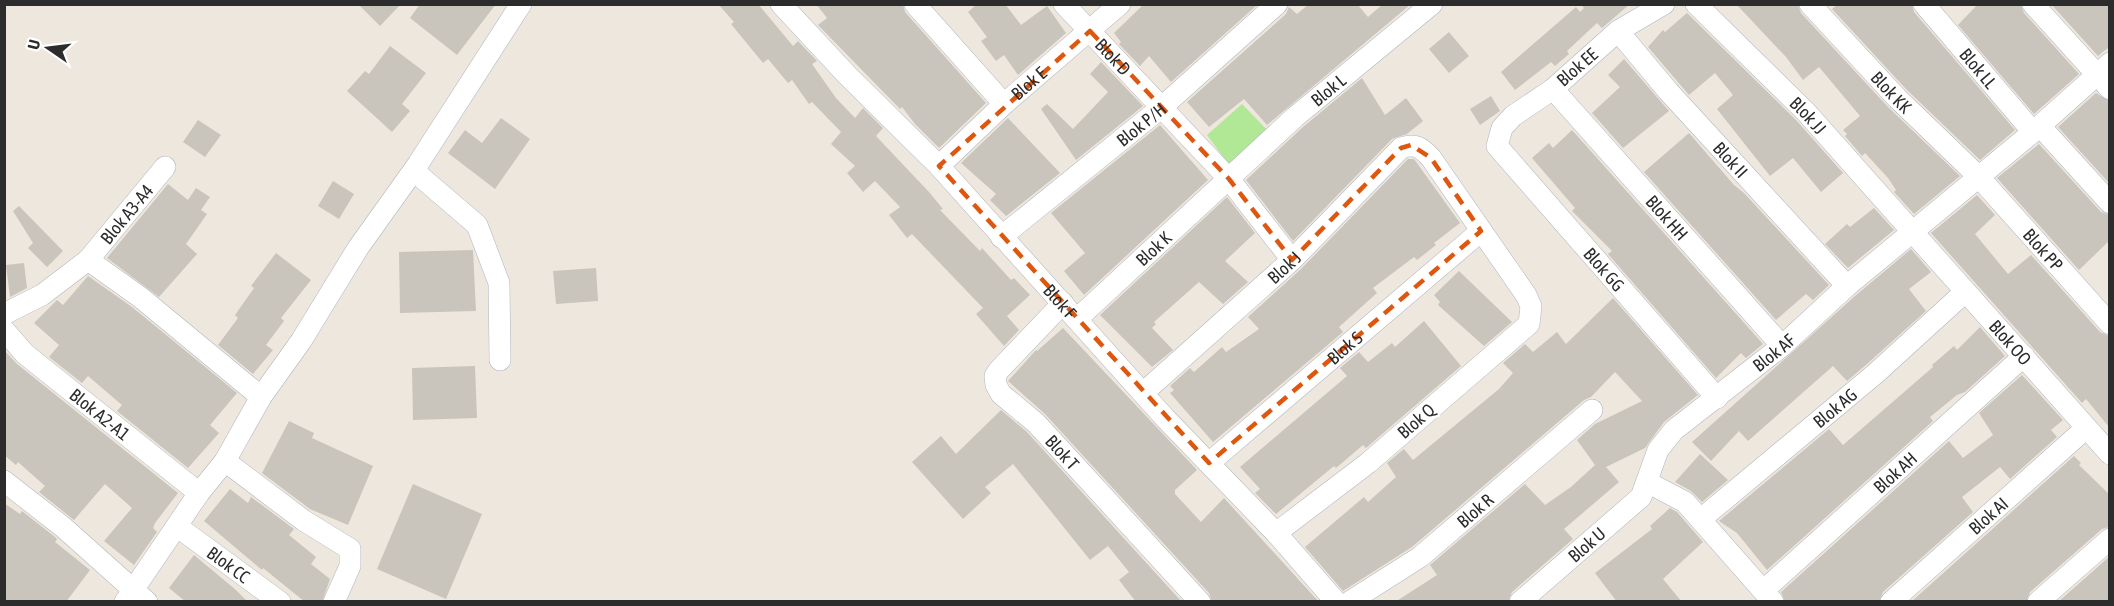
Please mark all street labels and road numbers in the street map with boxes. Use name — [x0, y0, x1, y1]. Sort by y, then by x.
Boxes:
street label: Blok D — [1091, 34, 1135, 79]
street label: Blok EE — [1552, 43, 1602, 90]
street label: Blok LL — [1956, 44, 2001, 92]
street label: Blok E — [1006, 62, 1050, 104]
street label: Blok KK — [1867, 67, 1916, 117]
street label: Blok L — [1306, 69, 1350, 110]
street label: Blok JJ — [1786, 92, 1831, 138]
street label: Blok P/H — [1112, 98, 1170, 150]
street label: Blok II — [1709, 137, 1752, 182]
street label: Blok A3-A4 — [96, 180, 157, 248]
street label: Blok HH — [1642, 191, 1693, 244]
street label: Blok PP — [2019, 224, 2068, 275]
street label: Blok K — [1131, 227, 1176, 270]
street label: Blok GG — [1580, 243, 1629, 295]
street label: Blok J — [1263, 247, 1305, 288]
street label: Blok F — [1039, 280, 1082, 323]
street label: Blok OO — [1985, 315, 2036, 369]
street label: Blok S — [1323, 326, 1367, 368]
street label: Blok AF — [1748, 329, 1800, 376]
street label: Blok AG — [1809, 383, 1861, 432]
street label: Blok A2-A1 — [66, 384, 134, 444]
street label: Blok Q — [1393, 399, 1439, 443]
street label: Blok T — [1041, 430, 1084, 474]
street label: Blok AH — [1869, 447, 1921, 497]
street label: Blok R — [1452, 489, 1497, 532]
street label: Blok AI — [1964, 493, 2012, 538]
street label: Blok U — [1563, 522, 1609, 566]
street label: Blok CC — [203, 542, 254, 587]

